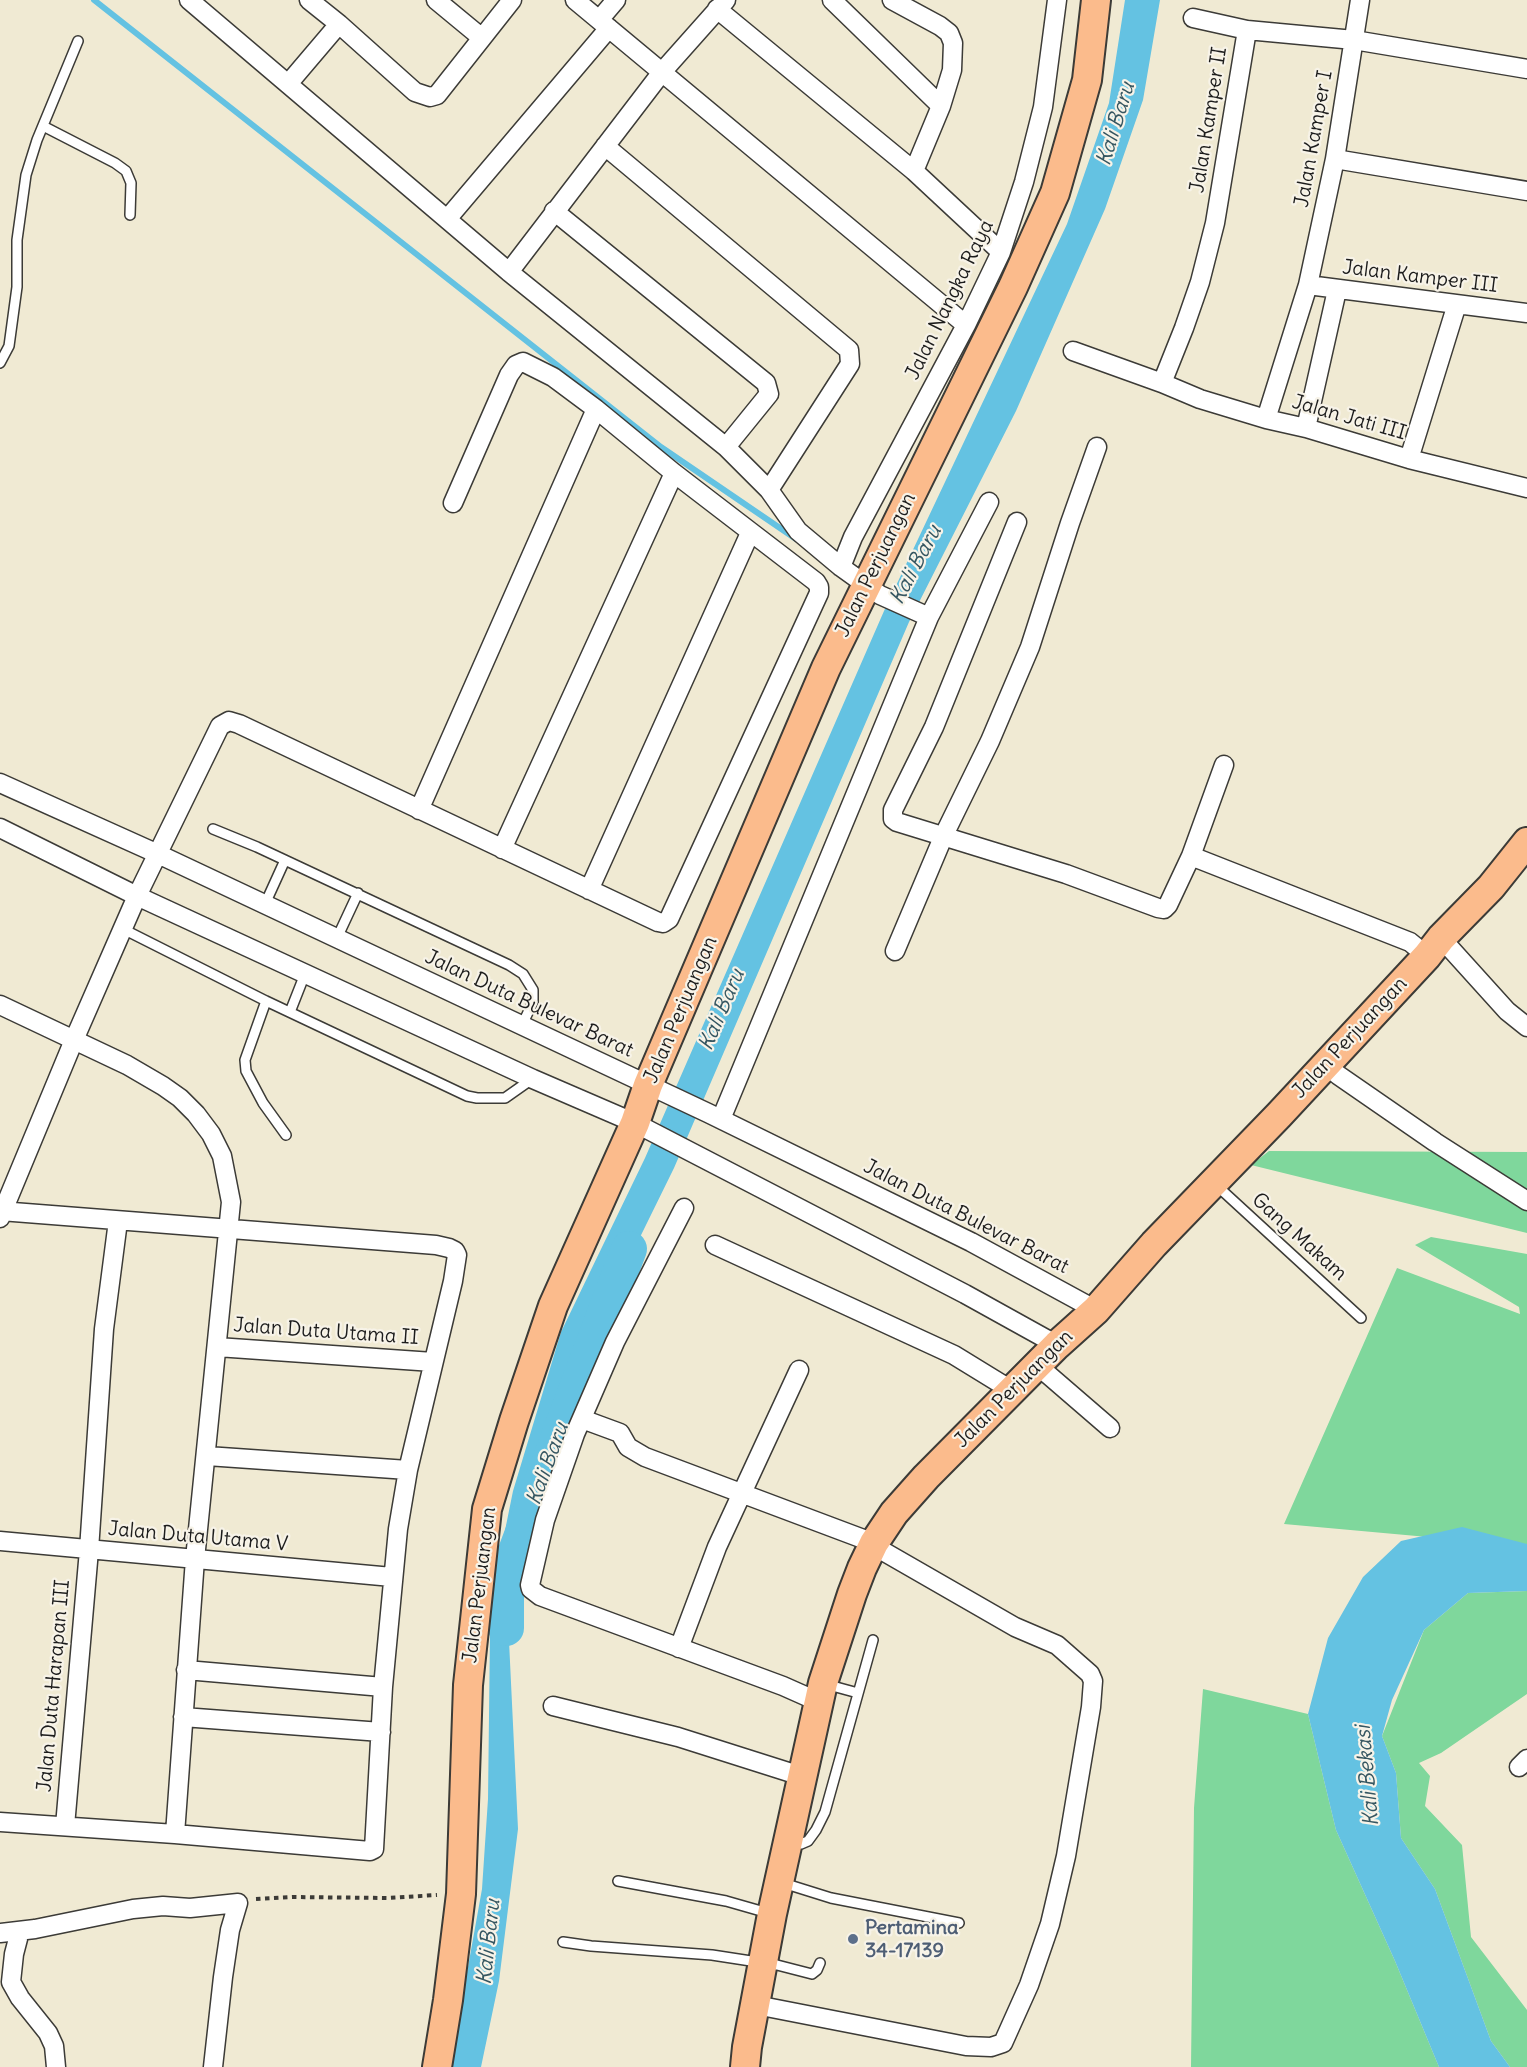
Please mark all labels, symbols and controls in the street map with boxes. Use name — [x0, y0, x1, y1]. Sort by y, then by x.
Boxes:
street label: Jalan Kamper II — [1186, 45, 1232, 195]
street label: Jalan Kamper I — [1290, 69, 1338, 209]
water label: Kali Baru — [1091, 79, 1141, 169]
street label: Jalan Nangka Raya — [901, 216, 999, 384]
street label: Jalan Kamper III — [1341, 256, 1499, 298]
street label: Jalan Jati III — [1289, 390, 1409, 446]
street label: Jalan Perjuangan — [831, 489, 921, 641]
water label: Kali Baru — [885, 521, 947, 609]
street label: Jalan Perjuangan — [639, 933, 723, 1087]
street label: Jalan Duta Bulevar Barat — [421, 945, 637, 1063]
water label: Kali Baru — [694, 966, 750, 1054]
street label: Jalan Perjuangan — [1288, 972, 1412, 1104]
street label: Jalan Duta Bulevar Barat — [859, 1155, 1073, 1279]
street label: Gang Makam — [1246, 1188, 1352, 1286]
street label: Jalan Duta Utama II — [233, 1314, 419, 1350]
street label: Jalan Perjuangan — [950, 1325, 1078, 1453]
water label: Kali Baru — [521, 1419, 575, 1509]
street label: Jalan Perjuangan — [459, 1506, 501, 1664]
street label: Jalan Duta Utama V — [107, 1517, 289, 1557]
street label: Jalan Duta Harapan III — [33, 1579, 75, 1793]
water label: Kali Bekasi — [1351, 1725, 1385, 1827]
water label: Kali Baru — [472, 1898, 506, 1986]
place label: Pertamina 34-17139 — [865, 1916, 958, 1963]
marker: Pertamina 34-17139 — [846, 1932, 860, 1946]

